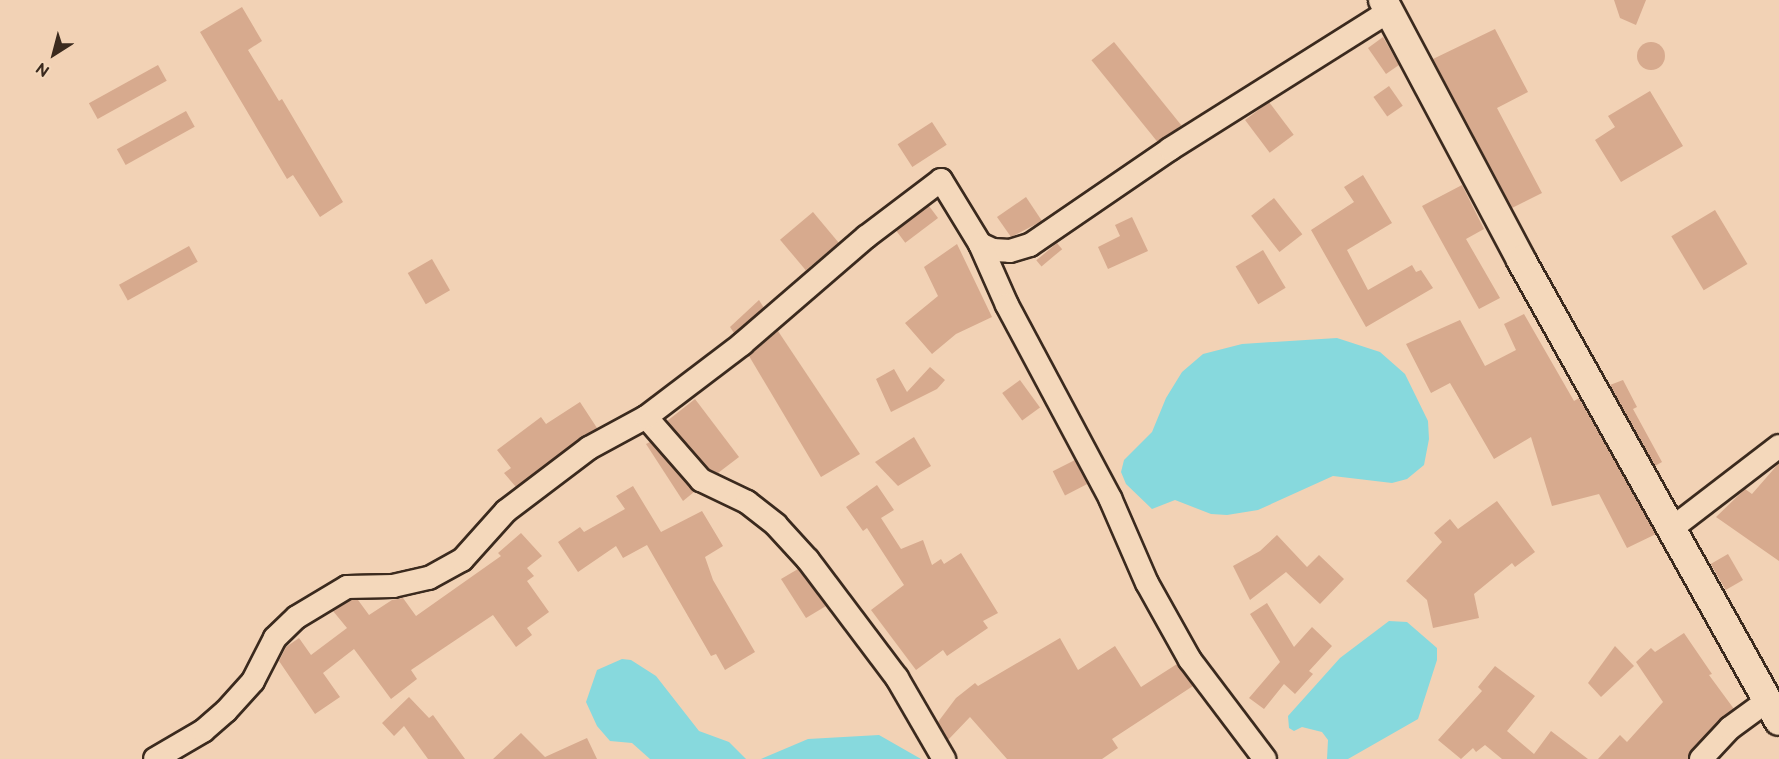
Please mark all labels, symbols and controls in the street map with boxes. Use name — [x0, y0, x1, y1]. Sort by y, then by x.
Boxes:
north arrow — [24, 24, 84, 84]
text: N — [33, 58, 54, 80]

